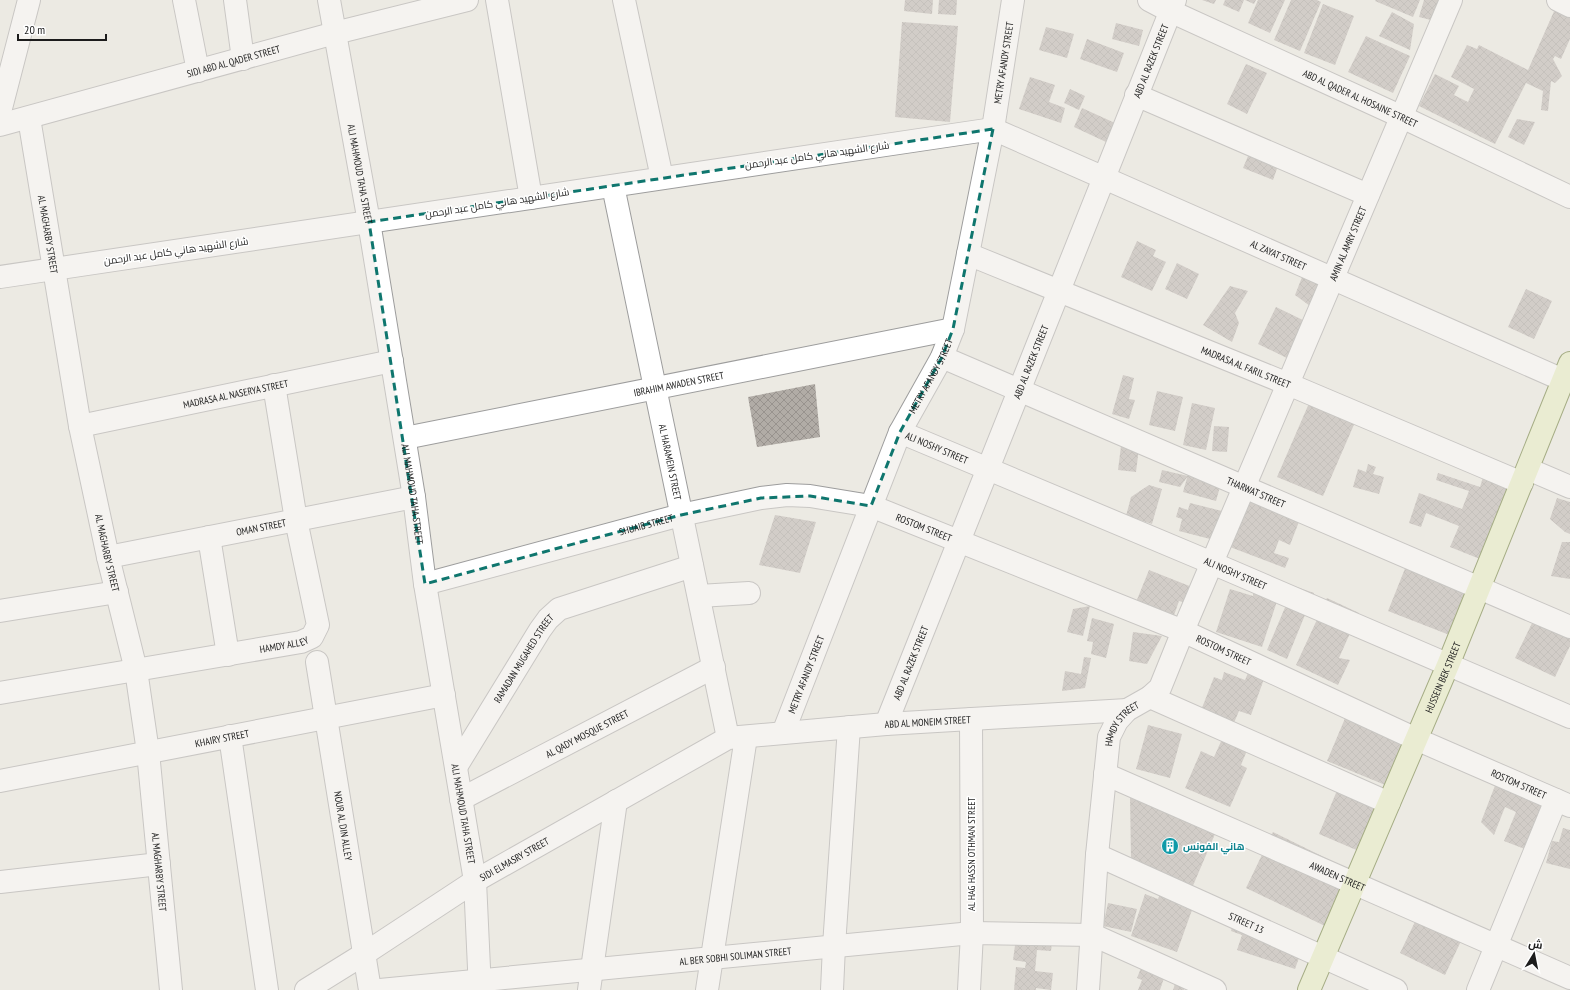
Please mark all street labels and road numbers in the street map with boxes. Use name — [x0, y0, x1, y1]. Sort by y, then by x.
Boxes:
street label: METRY AFANDY STREET — [991, 20, 1016, 105]
street label: ABD AL RAZEK STREET — [1130, 21, 1171, 100]
street label: SIDI ABD AL QADER STREET — [185, 42, 282, 80]
street label: ABD AL QADER AL HOSAINE STREET — [1301, 66, 1420, 130]
street label: ALI MAHMOUD TAHA STREET — [345, 123, 376, 226]
street label: شارع الشهيد هاني كامل عبد الرحمن — [744, 138, 890, 173]
street label: شارع الشهيد هاني كامل عبد الرحمن — [424, 185, 570, 222]
street label: AL MAGHARBY STREET — [35, 194, 61, 275]
street label: AMIN AL AMRY STREET — [1326, 204, 1369, 283]
street label: شارع الشهيد هاني كامل عبد الرحمن — [103, 234, 249, 269]
street label: AL ZAYAT STREET — [1248, 237, 1309, 273]
street label: ABD AL RAZEK STREET — [1010, 322, 1051, 401]
street label: METRY AFANDY STREET — [905, 336, 955, 415]
street label: MADRASA AL FARIL STREET — [1199, 343, 1293, 391]
street label: IBRAHIM AWADEN STREET — [632, 368, 725, 399]
street label: MADRASA AL NASERYA STREET — [182, 376, 290, 411]
street label: AL HARAMEIN STREET — [656, 423, 685, 502]
street label: ALI NOSHY STREET — [903, 429, 971, 467]
street label: ALI MAHMOUD TAHA STREET — [399, 443, 426, 545]
street label: THARWAT STREET — [1225, 474, 1288, 511]
street label: ROSTOM STREET — [894, 510, 954, 544]
street label: SHUAIB STREET — [618, 511, 675, 538]
street label: AL MAGHARBY STREET — [92, 513, 123, 594]
street label: OMAN STREET — [235, 516, 288, 538]
street label: ALI NOSHY STREET — [1202, 554, 1269, 593]
street label: RAMADAN MUGAHED STREET — [491, 610, 556, 705]
street label: ABD AL RAZEK STREET — [890, 623, 931, 702]
street label: ROSTOM STREET — [1194, 632, 1254, 668]
street label: HAMDY ALLEY — [258, 633, 311, 655]
street label: METRY AFANDY STREET — [785, 633, 827, 715]
street label: HUSSEIN BEK STREET — [1422, 639, 1463, 715]
street label: HAMDY STREET — [1102, 698, 1142, 747]
street label: AL QADY MOSQUE STREET — [543, 706, 631, 760]
street label: ABD AL MONEIM STREET — [884, 713, 972, 731]
street label: KHAIRY STREET — [194, 726, 251, 750]
street label: ALI MAHMOUD TAHA STREET — [449, 763, 479, 865]
street label: ROSTOM STREET — [1489, 766, 1549, 802]
street label: NOUR AL DIN ALLEY — [331, 790, 356, 862]
street label: AL HAG HASSN OTHMAN STREET — [965, 797, 978, 911]
street label: AL MAGHARBY STREET — [149, 832, 170, 913]
street label: SIDI ELMASRY STREET — [477, 834, 552, 884]
street label: AWADEN STREET — [1308, 858, 1368, 894]
street label: STREET 13 — [1227, 909, 1266, 936]
street label: AL BER SOBHI SOLIMAN STREET — [679, 944, 792, 968]

